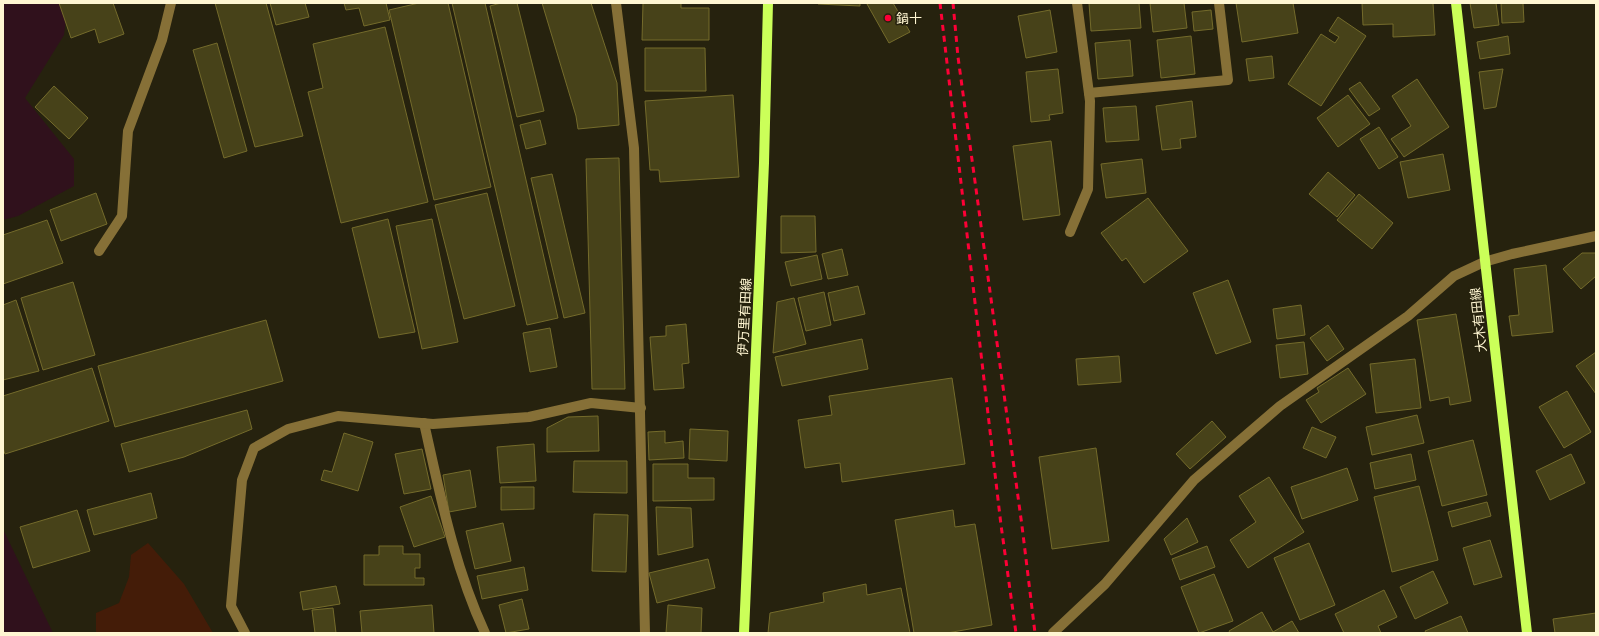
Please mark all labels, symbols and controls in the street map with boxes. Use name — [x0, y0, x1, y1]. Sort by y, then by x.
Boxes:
place label: 鍋十 — [896, 10, 922, 26]
marker: 鍋十 — [883, 13, 893, 23]
street label: 伊万里有田線 — [734, 278, 754, 356]
street label: 大木有田線 — [1467, 287, 1489, 353]

